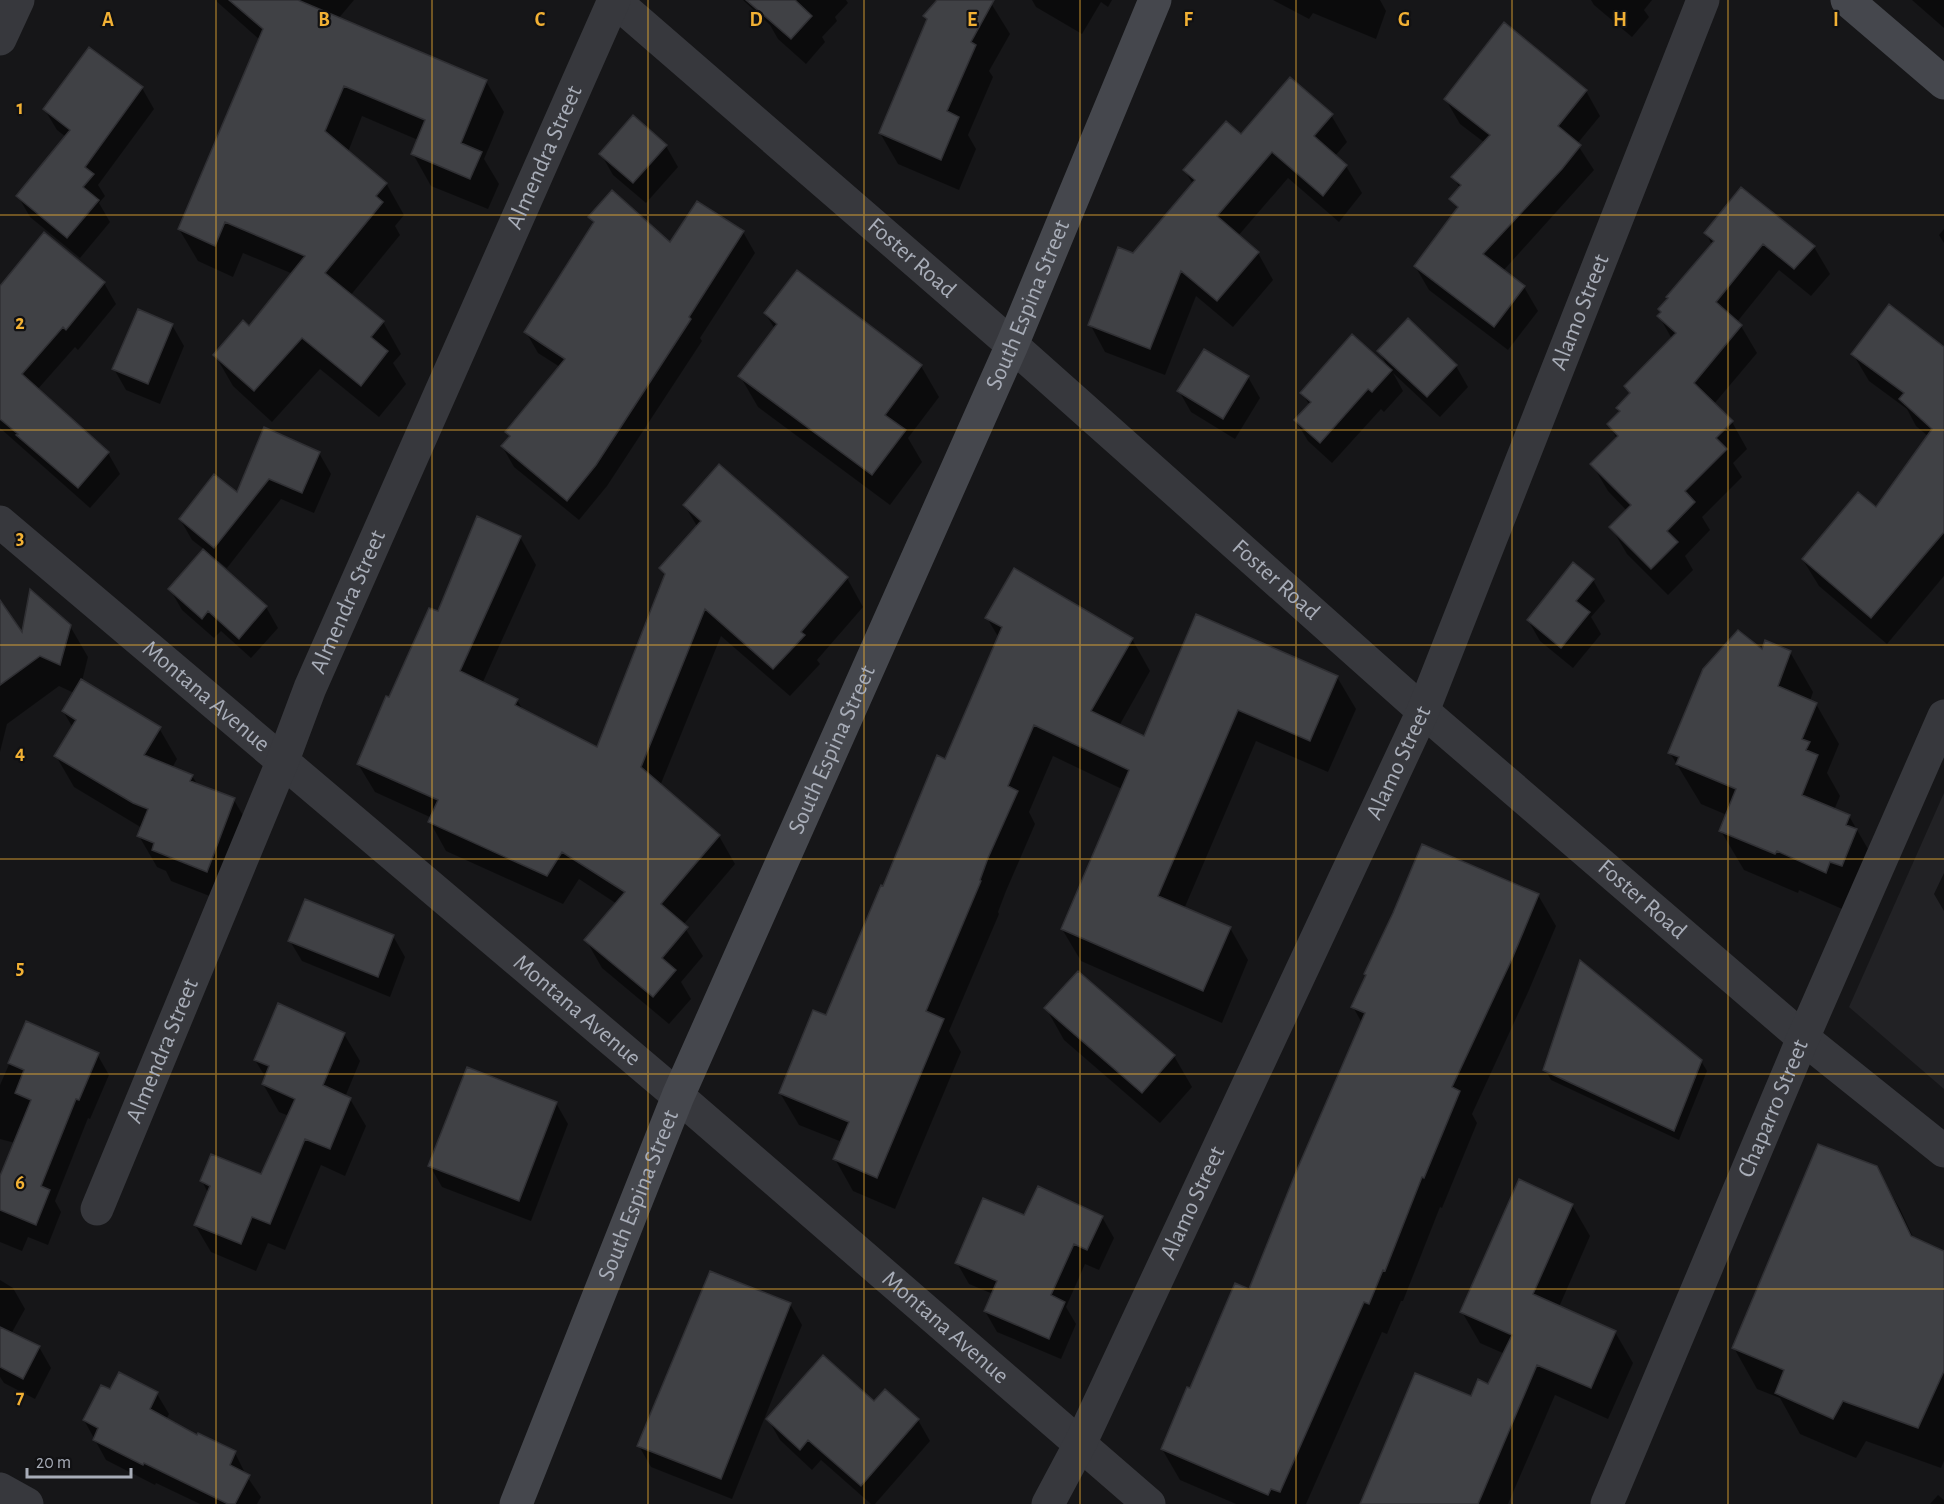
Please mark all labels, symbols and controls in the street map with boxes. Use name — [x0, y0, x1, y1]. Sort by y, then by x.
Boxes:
text: A — [102, 10, 114, 30]
text: B — [318, 10, 330, 30]
text: C — [535, 10, 546, 30]
text: D — [749, 10, 763, 30]
text: E — [967, 10, 977, 30]
text: F — [1183, 10, 1193, 30]
text: G — [1398, 10, 1410, 30]
text: H — [1613, 10, 1627, 30]
text: I — [1833, 10, 1839, 30]
street label: Almendra Street — [502, 82, 587, 233]
text: 1 — [16, 98, 24, 118]
street label: Foster Road — [863, 214, 960, 303]
street label: South Espina Street — [982, 216, 1074, 393]
street label: Alamo Street — [1547, 251, 1614, 373]
text: 2 — [15, 313, 25, 333]
street label: Almendra Street — [306, 526, 390, 677]
text: 3 — [16, 528, 24, 548]
street label: Foster Road — [1227, 535, 1324, 625]
street label: Montana Avenue — [138, 636, 274, 757]
street label: South Espina Street — [784, 662, 880, 837]
street label: Alamo Street — [1362, 702, 1436, 823]
text: 4 — [15, 743, 25, 763]
street label: Foster Road — [1593, 855, 1691, 944]
street label: Montana Avenue — [509, 950, 645, 1071]
text: 5 — [16, 958, 24, 978]
street label: Almendra Street — [122, 975, 203, 1127]
street label: Chaparro Street — [1734, 1036, 1813, 1181]
street label: South Espina Street — [594, 1106, 683, 1284]
street label: Alamo Street — [1156, 1142, 1230, 1263]
text: 6 — [15, 1173, 25, 1193]
street label: Montana Avenue — [878, 1267, 1013, 1388]
text: 7 — [16, 1387, 25, 1407]
scale bar — [27, 1441, 130, 1479]
text: 20 m — [36, 1454, 71, 1472]

